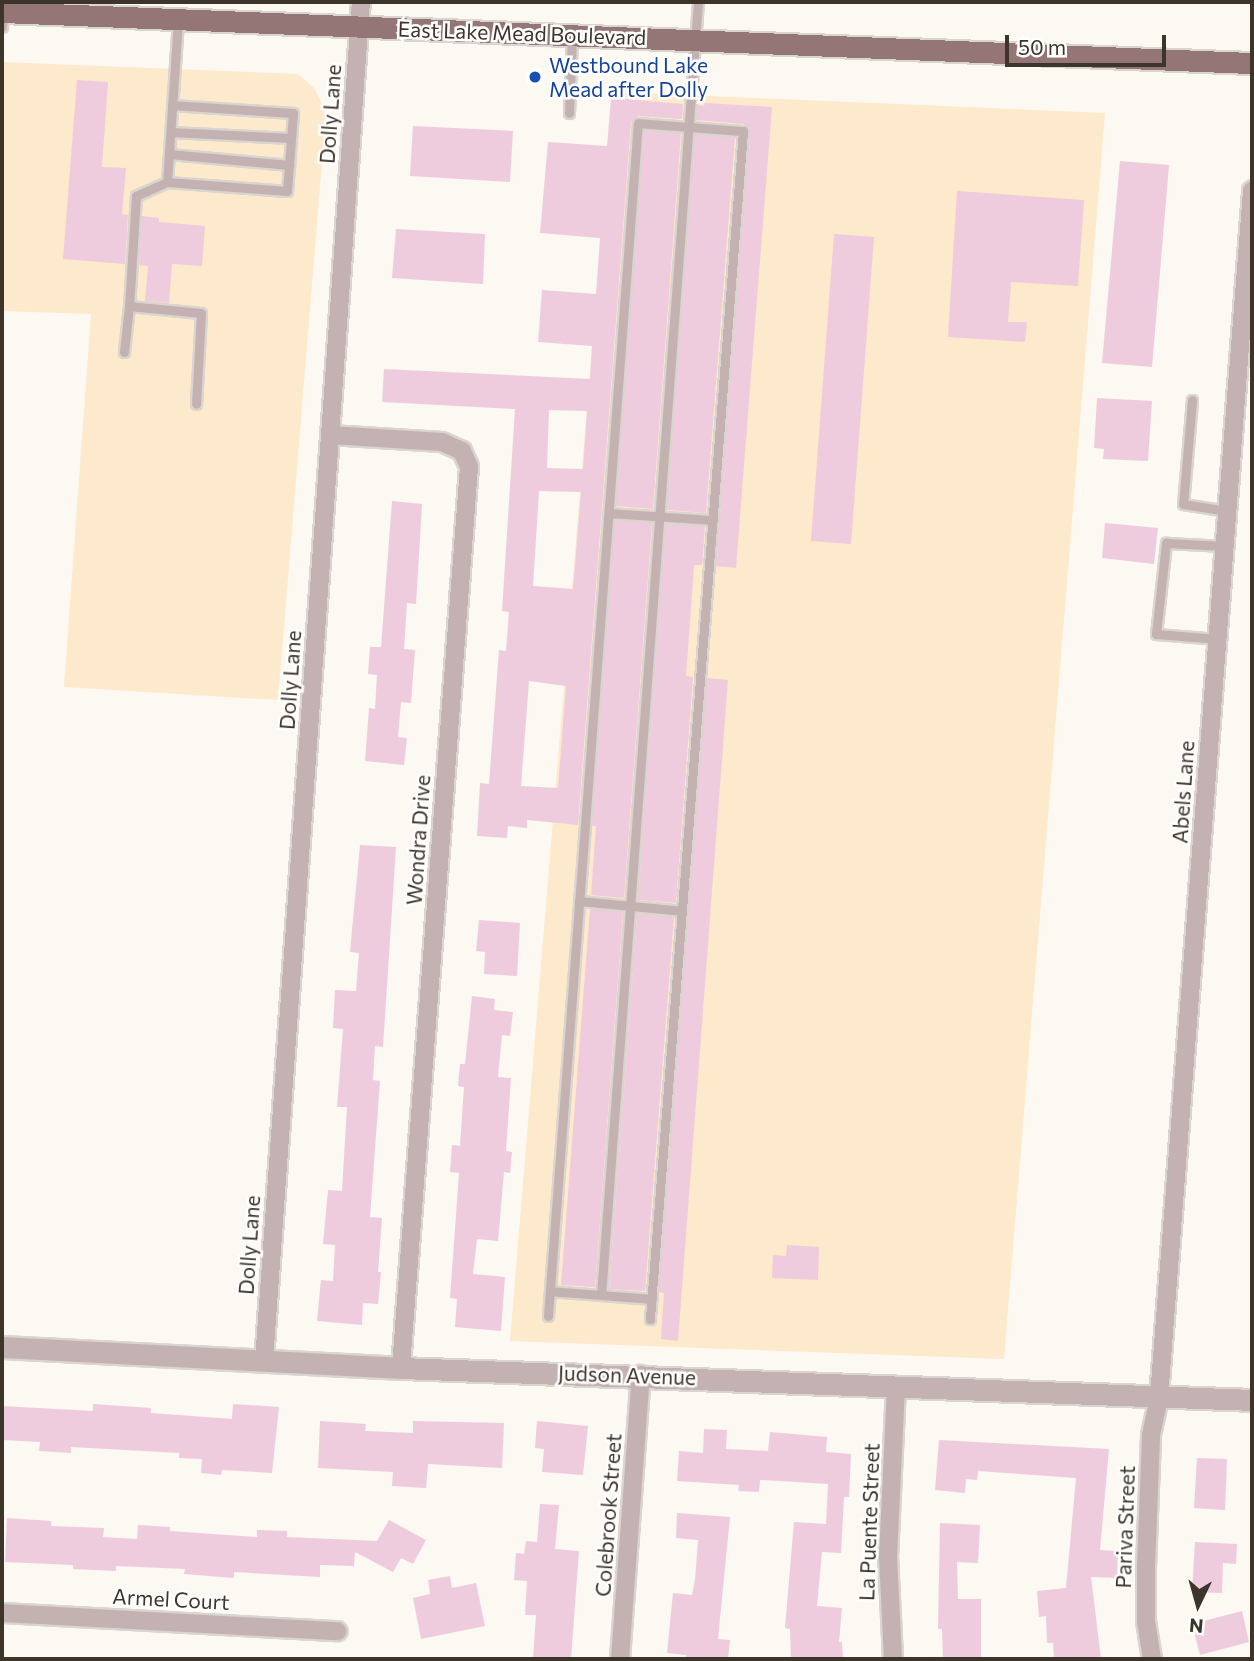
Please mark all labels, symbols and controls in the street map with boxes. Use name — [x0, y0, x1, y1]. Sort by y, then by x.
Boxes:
street label: East Lake Mead Boulevard — [397, 16, 647, 50]
scale bar — [1009, 21, 1170, 65]
text: 50 m — [1018, 34, 1066, 59]
place label: Westbound Lake Mead after Dolly — [549, 52, 708, 102]
street label: Dolly Lane — [314, 63, 346, 165]
marker: Westbound Lake Mead after Dolly — [527, 69, 543, 85]
street label: Dolly Lane — [274, 629, 306, 731]
street label: Abels Lane — [1167, 740, 1199, 844]
street label: Wondra Drive — [401, 774, 435, 906]
street label: Dolly Lane — [233, 1194, 265, 1296]
street label: Judson Avenue — [558, 1360, 696, 1390]
street label: Colebrook Street — [590, 1432, 626, 1598]
street label: La Puente Street — [854, 1443, 884, 1601]
street label: Pariva Street — [1110, 1465, 1140, 1589]
north arrow — [1163, 1570, 1233, 1640]
street label: Armel Court — [112, 1583, 230, 1615]
text: N — [1188, 1614, 1204, 1638]

